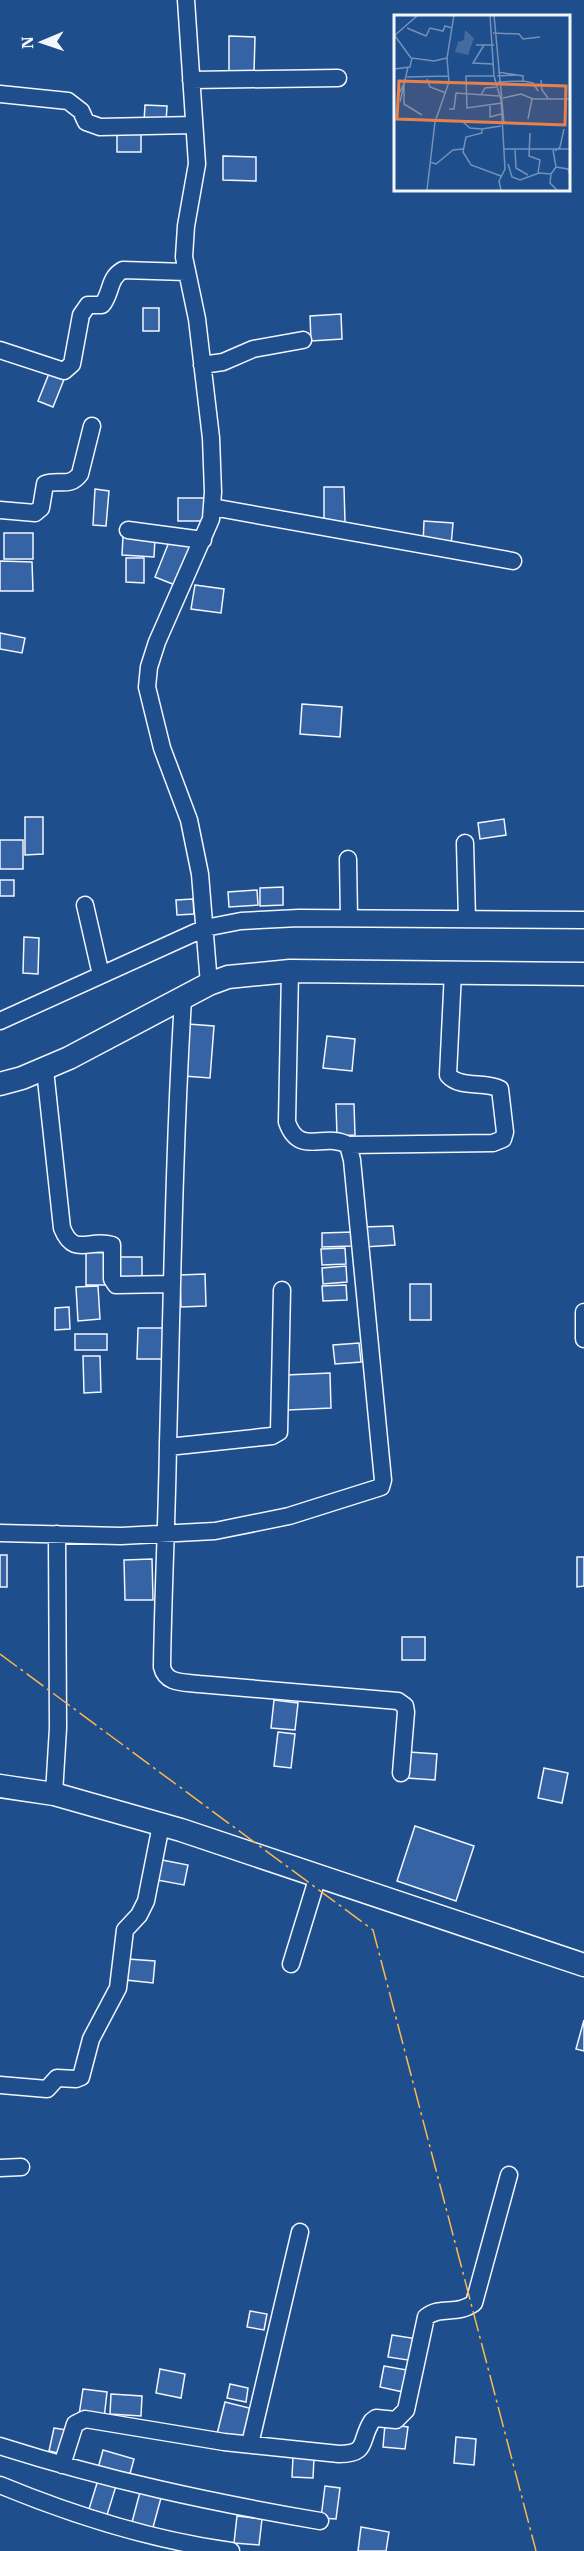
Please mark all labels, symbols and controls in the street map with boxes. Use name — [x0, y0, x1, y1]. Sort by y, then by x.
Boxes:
north arrow — [12, 12, 72, 72]
inset map — [394, 15, 569, 190]
text: N — [17, 36, 37, 49]

